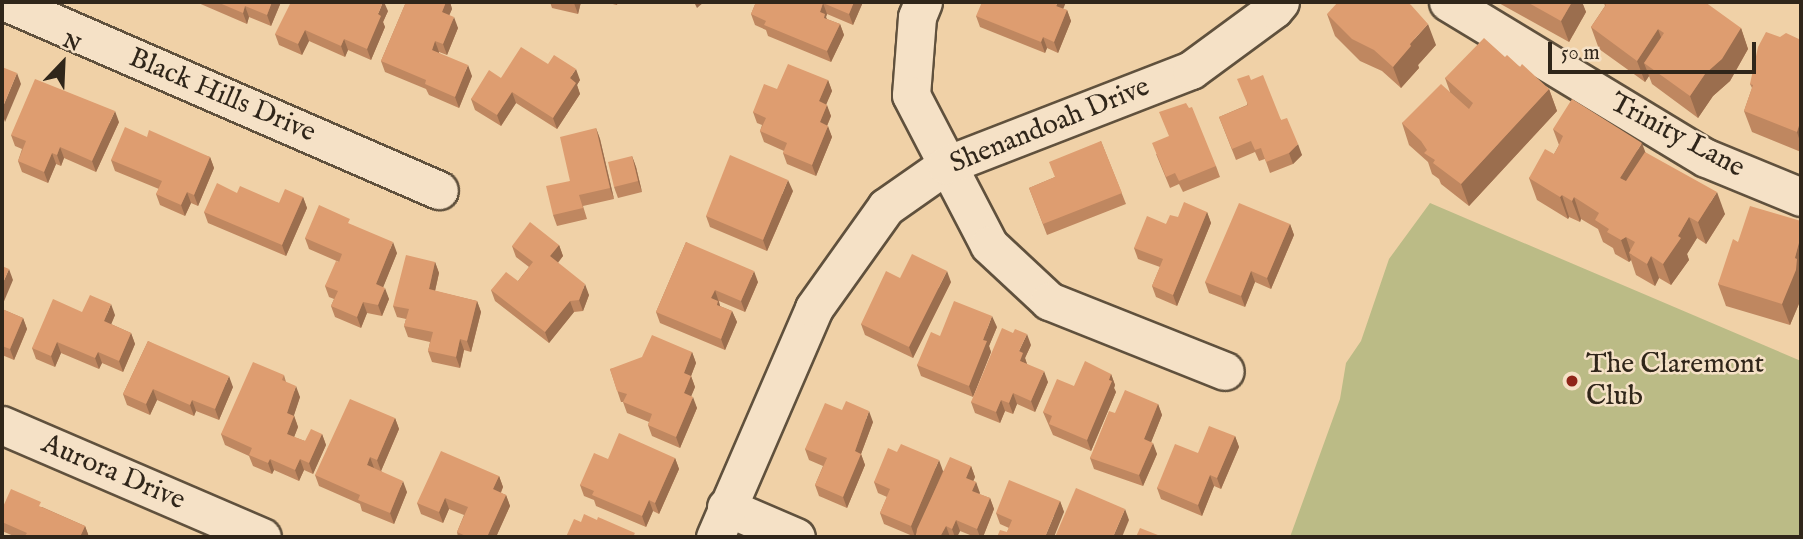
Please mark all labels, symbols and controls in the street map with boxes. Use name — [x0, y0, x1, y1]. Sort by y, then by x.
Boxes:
north arrow — [28, 28, 98, 98]
scale bar — [1551, 28, 1759, 72]
text: N — [59, 29, 83, 58]
text: 50 m — [1561, 40, 1600, 67]
street label: Black Hills Drive — [124, 42, 320, 150]
street label: Shenandoah Drive — [945, 71, 1155, 181]
street label: Trinity Lane — [1604, 87, 1750, 185]
place label: The Claremont Club — [1586, 348, 1764, 414]
marker: The Claremont Club — [1564, 373, 1580, 389]
street label: Aurora Drive — [36, 428, 190, 518]

